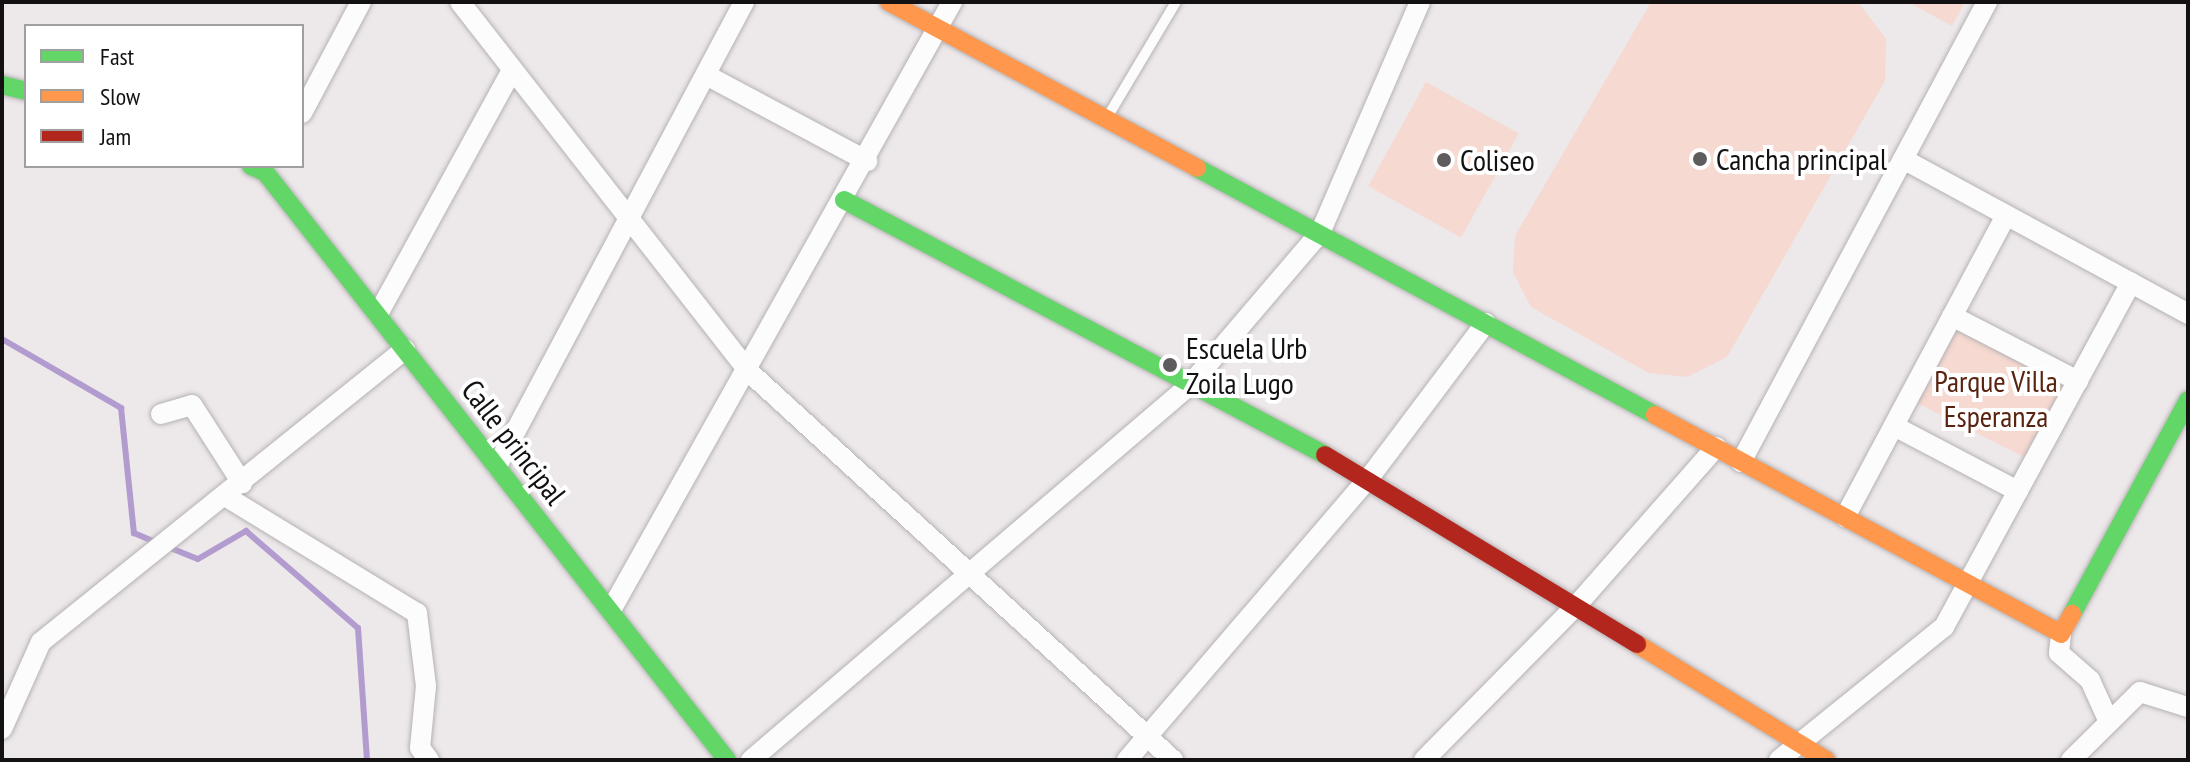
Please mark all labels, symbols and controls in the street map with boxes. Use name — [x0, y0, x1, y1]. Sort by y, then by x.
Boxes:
legend — [24, 24, 304, 168]
text: Fast — [100, 41, 134, 72]
text: Slow — [100, 81, 140, 112]
text: Jam — [100, 121, 131, 152]
place label: Cancha principal — [1716, 141, 1887, 177]
place label: Coliseo — [1460, 142, 1535, 178]
marker: Cancha principal — [1691, 150, 1709, 168]
marker: Coliseo — [1435, 151, 1453, 169]
place label: Escuela Urb Zoila Lugo — [1186, 330, 1307, 400]
marker: Escuela Urb Zoila Lugo — [1161, 356, 1179, 374]
park label: Parque Villa Esperanza — [1934, 363, 2058, 434]
street label: Calle principal — [454, 373, 574, 511]

